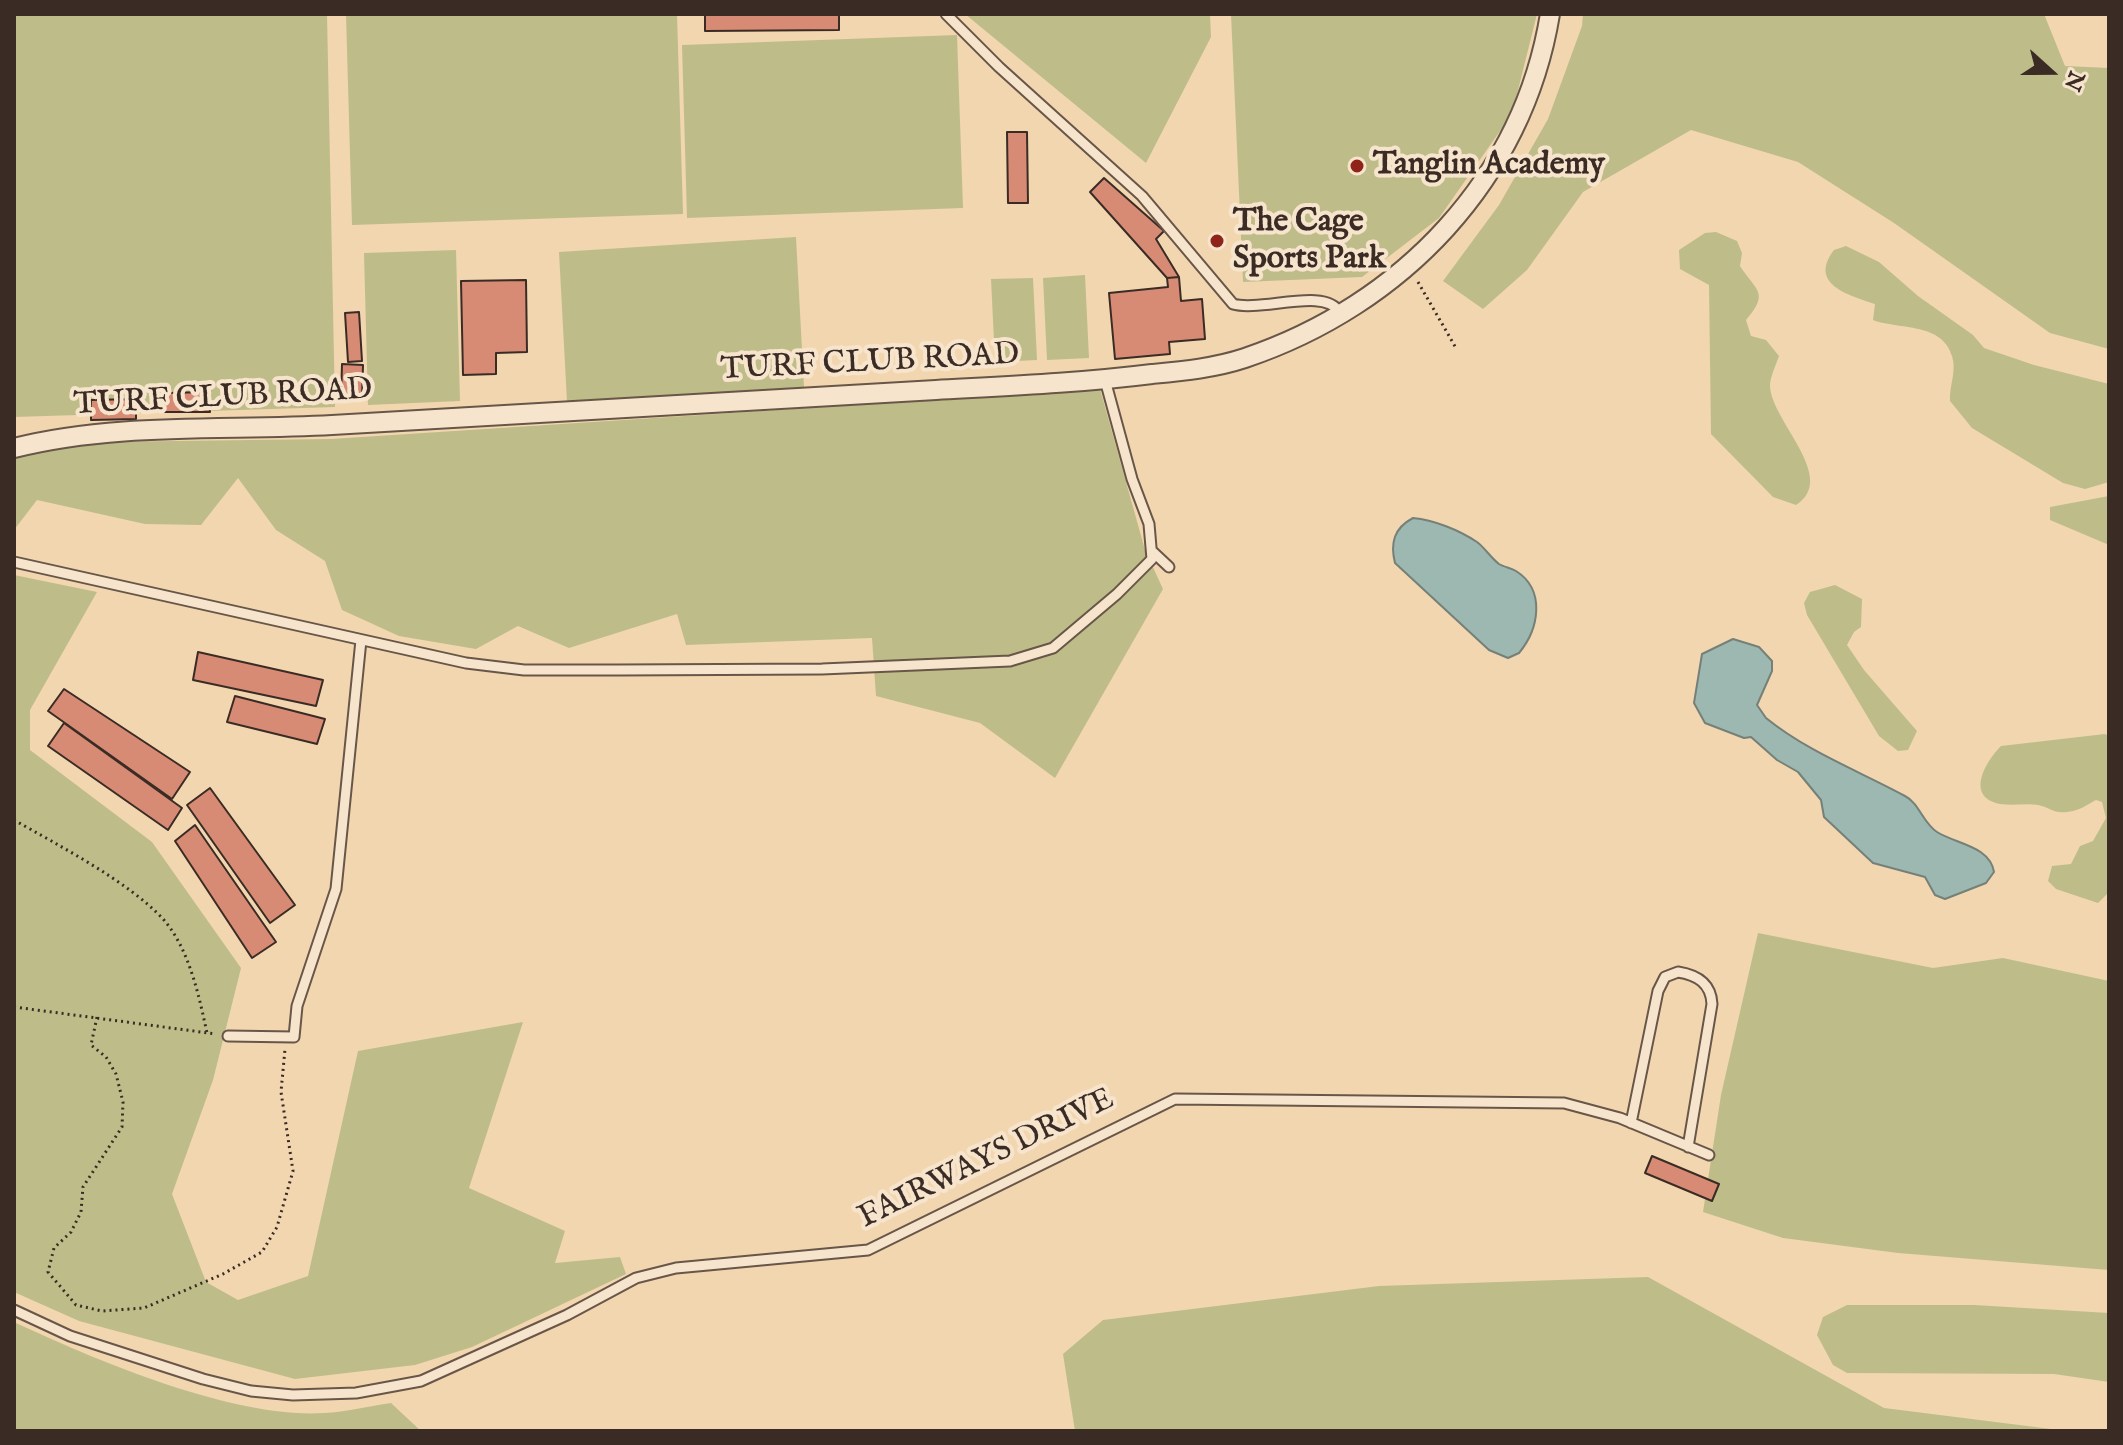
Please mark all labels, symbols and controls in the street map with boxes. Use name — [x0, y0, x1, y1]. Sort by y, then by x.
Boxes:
north arrow — [2011, 32, 2091, 112]
text: N — [2057, 67, 2090, 95]
place label: Tanglin Academy — [1373, 147, 1605, 185]
marker: Tanglin Academy — [1348, 157, 1366, 175]
place label: The Cage Sports Park — [1233, 204, 1386, 279]
marker: The Cage Sports Park — [1208, 232, 1226, 250]
street label: TURF CLUB ROAD — [720, 337, 1020, 391]
street label: TURF CLUB ROAD — [73, 372, 373, 426]
street label: FAIRWAYS DRIVE — [853, 1081, 1121, 1239]

